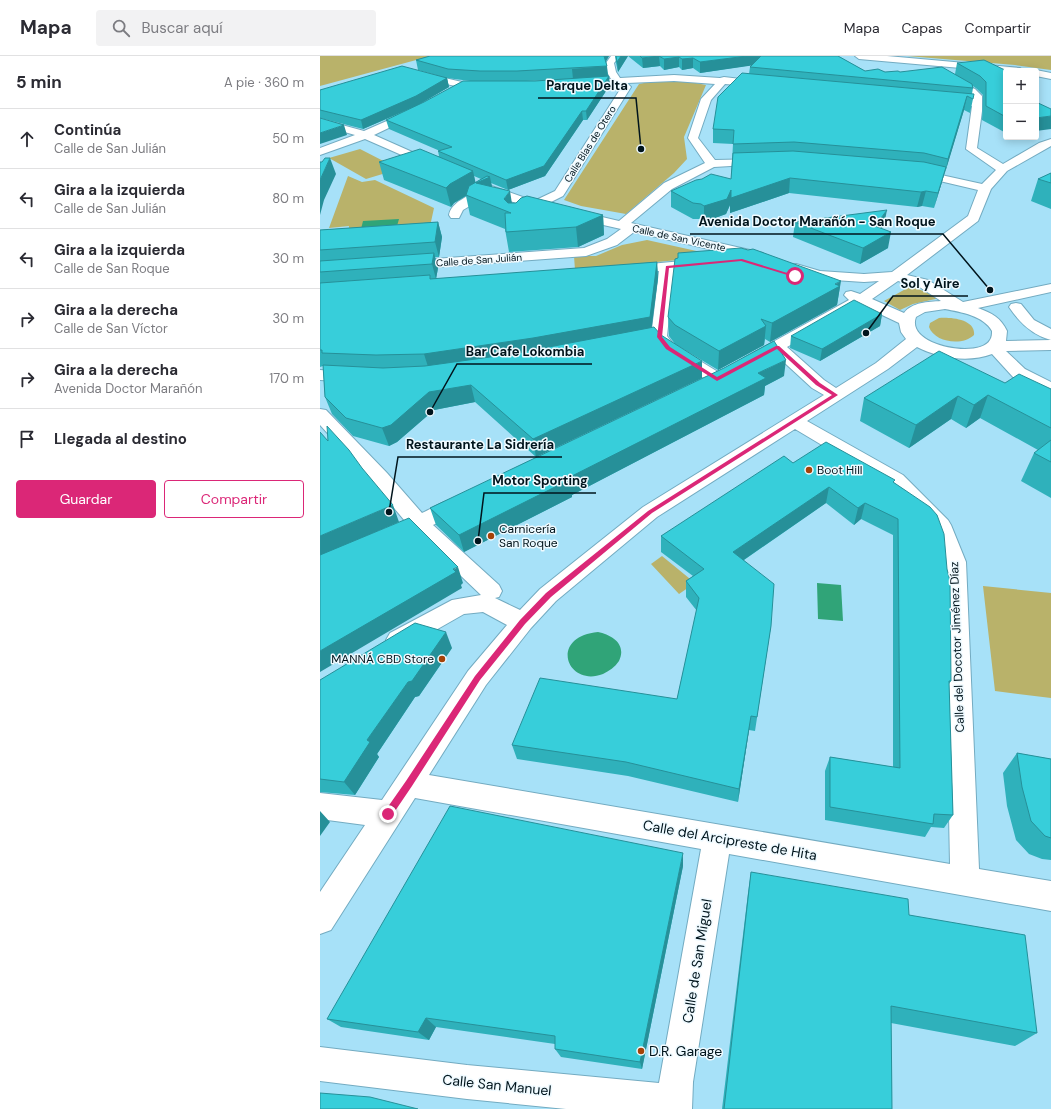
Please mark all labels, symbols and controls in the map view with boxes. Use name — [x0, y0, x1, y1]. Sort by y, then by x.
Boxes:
search box — [96, 10, 376, 46]
text: Mapa — [20, 15, 72, 40]
icon: search — [110, 17, 132, 39]
text: Buscar aquí — [142, 18, 223, 38]
text: Mapa — [844, 19, 880, 37]
text: Capas — [902, 19, 943, 37]
text: Compartir — [965, 19, 1031, 37]
map controls — [1003, 68, 1039, 140]
button: + — [1003, 68, 1039, 104]
text: 5 min — [16, 71, 62, 93]
callout: Parque Delta — [538, 73, 636, 98]
text: A pie · 360 m — [224, 74, 304, 91]
text: Parque Delta — [546, 77, 628, 94]
street label: Calle Blas de Otero — [561, 103, 619, 185]
button: − — [1003, 104, 1039, 140]
text: Continúa — [54, 120, 121, 140]
icon: ahead — [16, 128, 38, 150]
text: 50 m — [272, 130, 304, 147]
text: Calle de San Julián — [54, 140, 166, 157]
text: Gira a la izquierda — [54, 180, 185, 200]
icon: left — [16, 188, 38, 210]
text: 80 m — [272, 190, 304, 207]
text: Calle de San Julián — [54, 200, 166, 217]
callout: Avenida Doctor Marañón - San Roque — [690, 209, 943, 234]
text: Avenida Doctor Marañón - San Roque — [698, 213, 936, 230]
street label: Calle de San Vicente — [631, 222, 727, 254]
text: Gira a la izquierda — [54, 240, 185, 260]
icon: left — [16, 248, 38, 270]
text: 30 m — [272, 250, 304, 267]
street label: Calle de San Julián — [436, 250, 523, 269]
text: Calle de San Roque — [54, 260, 170, 277]
route start — [786, 267, 804, 285]
callout: Sol y Aire — [893, 271, 968, 296]
text: Sol y Aire — [900, 275, 960, 292]
text: Gira a la derecha — [54, 300, 178, 320]
icon: right — [16, 308, 38, 330]
text: 30 m — [272, 310, 304, 327]
text: Calle de San Víctor — [54, 320, 168, 337]
callout: Bar Cafe Lokombia — [457, 339, 592, 364]
text: Bar Cafe Lokombia — [466, 343, 584, 360]
text: Gira a la derecha — [54, 360, 178, 380]
icon: right — [16, 368, 38, 390]
text: 170 m — [269, 370, 304, 387]
text: Avenida Doctor Marañón — [54, 380, 202, 397]
icon: arrive — [16, 428, 38, 450]
text: Llegada al destino — [54, 429, 187, 449]
callout: Restaurante La Sidrería — [398, 432, 562, 457]
text: Restaurante La Sidrería — [406, 436, 554, 453]
place label: Boot Hill — [817, 462, 863, 478]
marker: Boot Hill — [804, 465, 814, 475]
callout: Motor Sporting — [484, 468, 596, 493]
text: Motor Sporting — [492, 472, 588, 489]
button: Guardar — [16, 480, 156, 518]
button: Compartir — [164, 480, 304, 518]
place label: Carnicería San Roque — [499, 521, 558, 551]
marker: Carnicería San Roque — [486, 531, 496, 541]
street label: Calle del Docotor Jiménez Díaz — [946, 561, 968, 733]
place label: MANNÁ CBD Store — [331, 651, 434, 667]
marker: MANNÁ CBD Store — [437, 654, 447, 664]
route end — [379, 805, 397, 823]
street label: Calle del Arcipreste de Hita — [642, 816, 818, 864]
street label: Calle de San Miguel — [678, 898, 716, 1024]
place label: D.R. Garage — [649, 1042, 722, 1060]
marker: D.R. Garage — [636, 1046, 646, 1056]
street label: Calle San Manuel — [442, 1070, 552, 1100]

